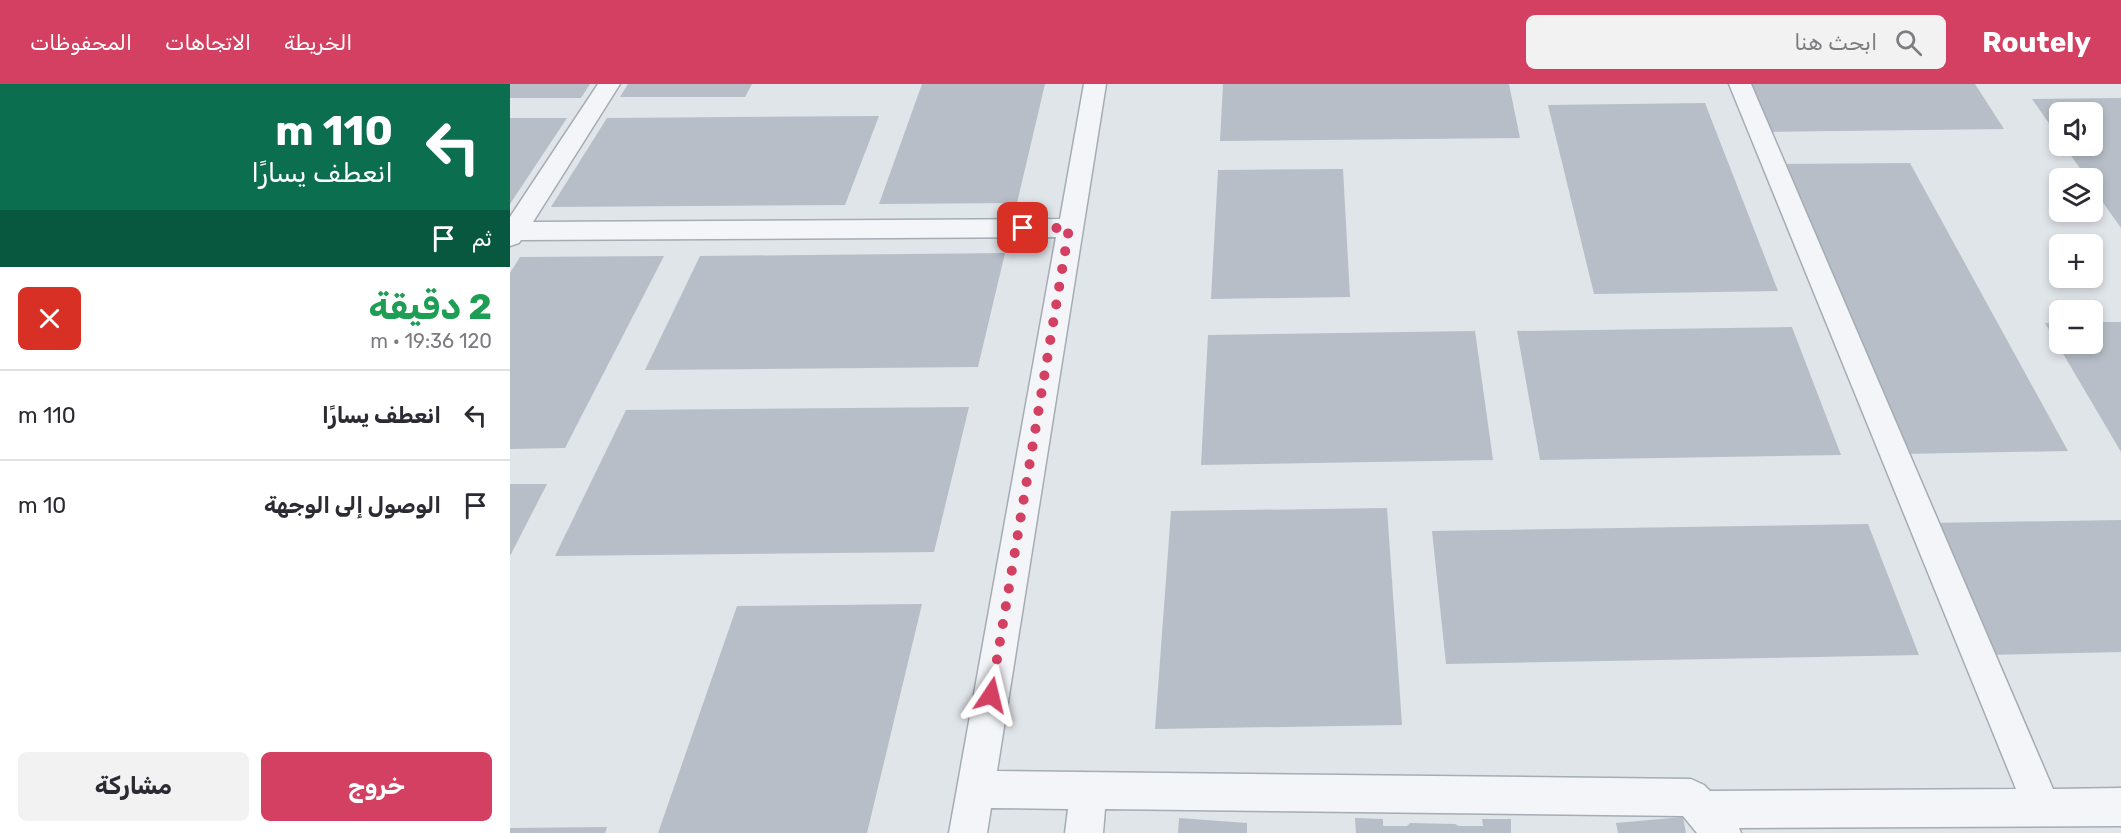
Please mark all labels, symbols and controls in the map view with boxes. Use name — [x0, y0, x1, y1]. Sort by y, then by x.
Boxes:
search box — [1526, 15, 1946, 69]
icon: search — [1892, 26, 1925, 59]
text: Routely — [1982, 26, 2091, 59]
text: ابحث هنا — [1794, 29, 1877, 56]
text: المحفوظات — [30, 30, 132, 55]
text: الاتجاهات — [165, 30, 251, 55]
text: الخريطة — [284, 30, 352, 55]
map controls — [2049, 102, 2103, 354]
button: sound — [2049, 102, 2103, 156]
text: 110 m — [275, 106, 393, 156]
icon: left — [414, 108, 492, 186]
text: انعطف يسارًا — [251, 157, 393, 189]
button: layers — [2049, 168, 2103, 222]
pin — [997, 202, 1048, 253]
icon: arrive — [1006, 211, 1039, 244]
icon: arrive — [427, 222, 460, 255]
text: ثم — [472, 225, 492, 252]
button: + — [2049, 234, 2103, 288]
text: 2 دقيقة — [368, 285, 492, 328]
button: close — [18, 287, 81, 350]
button: − — [2049, 300, 2103, 354]
text: 120 m · 19:36 — [370, 329, 492, 353]
icon: left — [459, 399, 492, 432]
text: 110 m — [18, 402, 76, 429]
text: انعطف يسارًا — [322, 402, 441, 429]
icon: arrive — [459, 489, 492, 522]
text: 10 m — [18, 492, 66, 519]
text: الوصول إلى الوجهة — [264, 492, 441, 519]
position arrow — [959, 663, 1023, 727]
button: مشاركة — [18, 752, 249, 821]
button: خروج — [261, 752, 492, 821]

